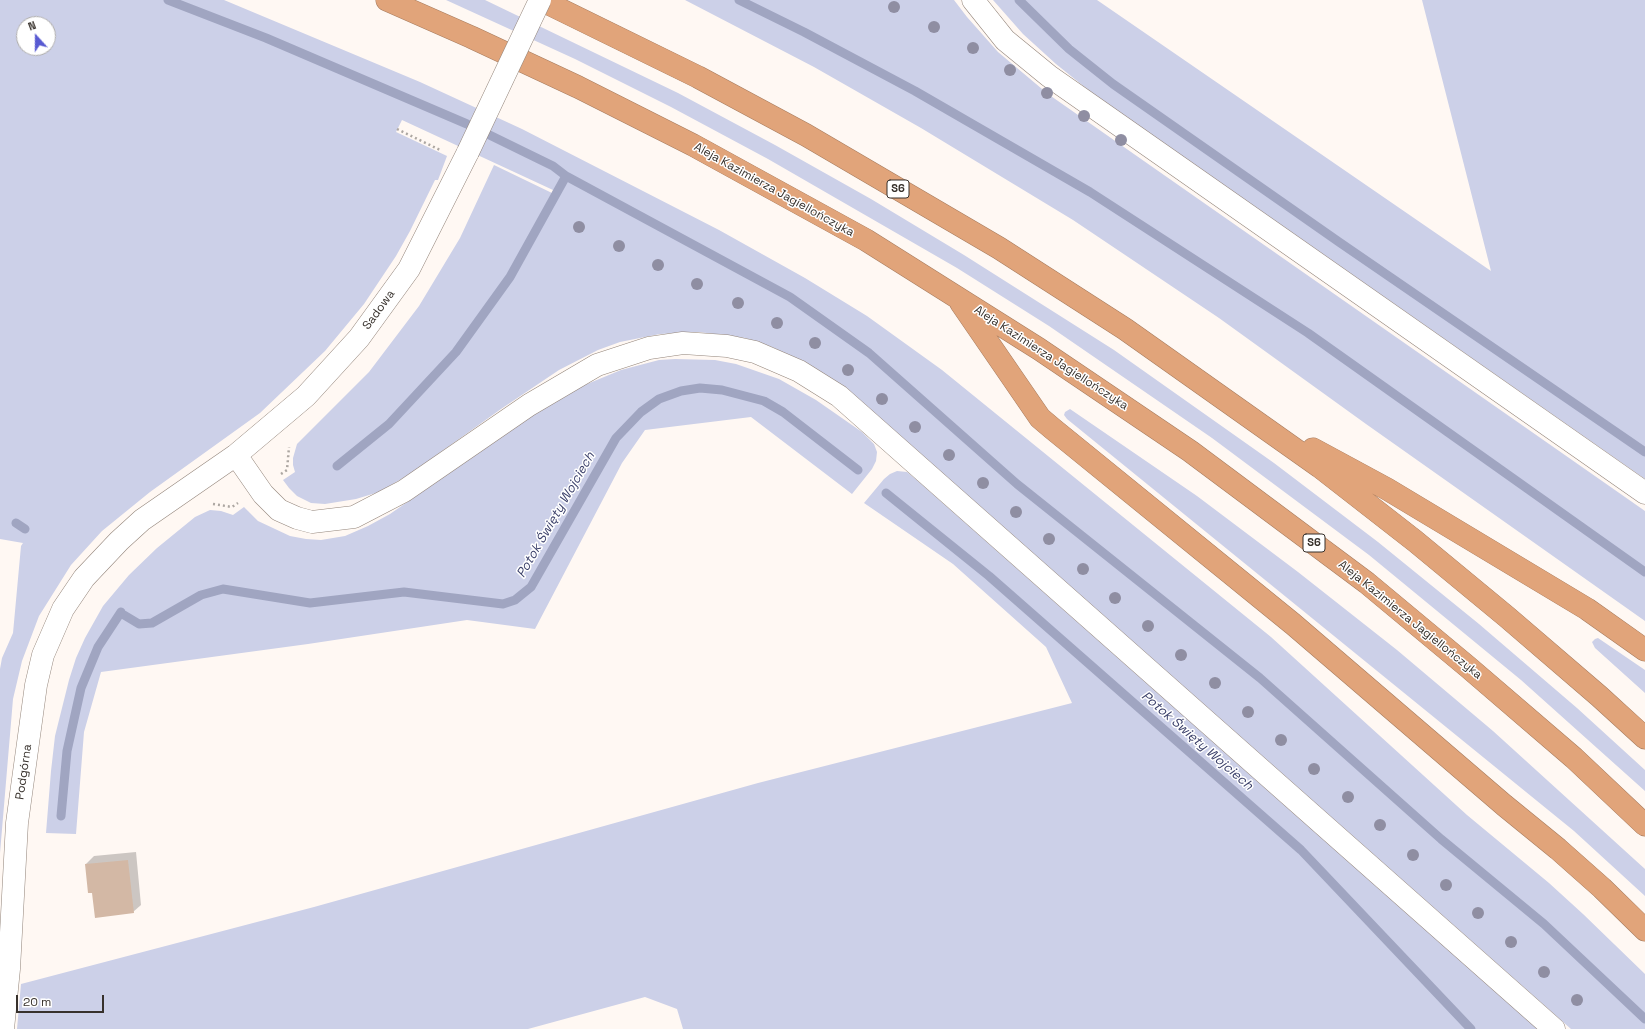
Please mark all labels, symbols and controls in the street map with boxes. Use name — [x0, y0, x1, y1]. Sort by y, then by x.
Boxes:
north arrow — [16, 16, 56, 56]
text: N — [26, 18, 38, 34]
street label: Aleja Kazimierza Jagiellończyka — [691, 140, 857, 240]
road number: S6 — [887, 180, 909, 198]
street label: Sadowa — [360, 287, 398, 333]
street label: Aleja Kazimierza Jagiellończyka — [971, 303, 1131, 413]
water label: Potok Święty Wojciech — [514, 449, 598, 581]
road number: S6 — [1303, 534, 1325, 552]
street label: Aleja Kazimierza Jagiellończyka — [1335, 558, 1485, 682]
water label: Potok Święty Wojciech — [1138, 688, 1256, 794]
street label: Podgórna — [13, 743, 35, 801]
scale bar — [18, 987, 106, 1013]
text: 20 m — [23, 994, 51, 1010]

